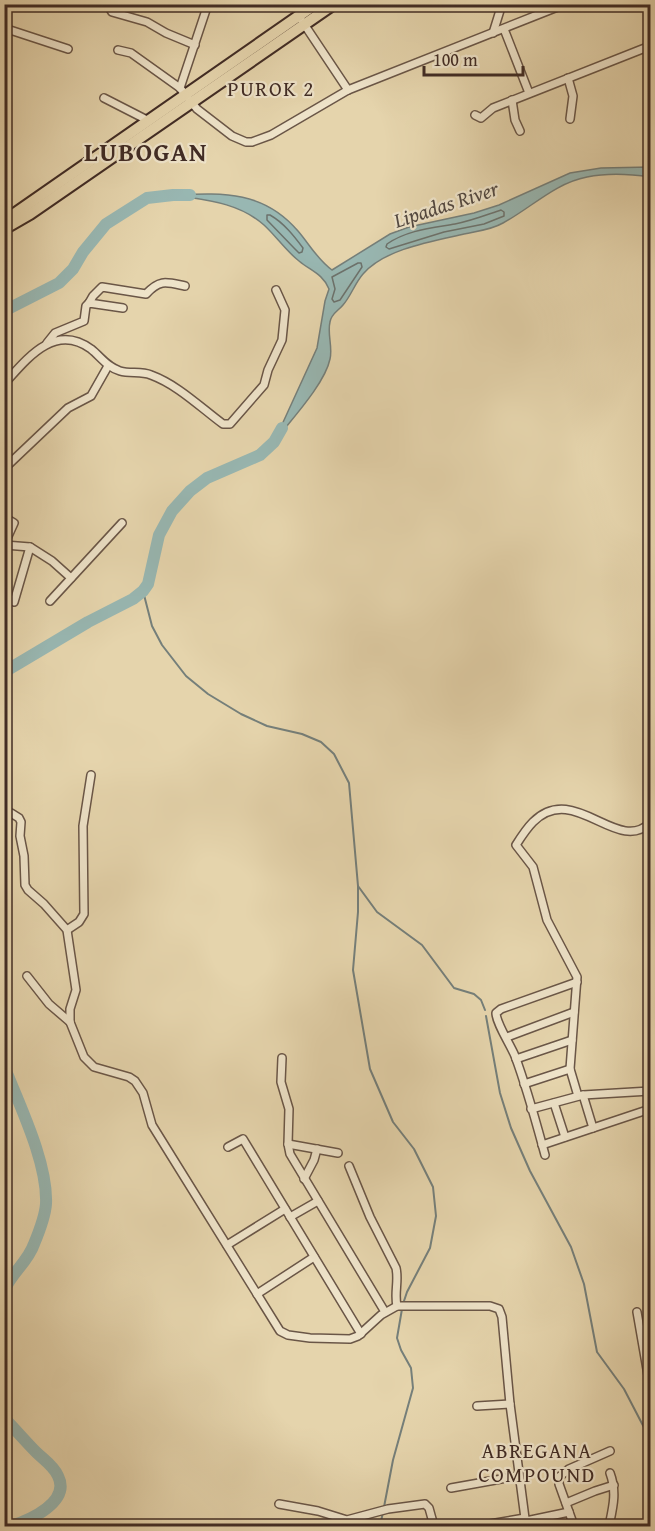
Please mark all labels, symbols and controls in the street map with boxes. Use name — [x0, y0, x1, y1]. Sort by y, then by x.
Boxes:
scale bar — [424, 39, 523, 77]
text: 100 m — [433, 46, 478, 73]
district label: PUROK 2 — [227, 73, 315, 104]
district label: LUBOGAN — [84, 132, 208, 171]
water label: Lipadas River — [389, 172, 504, 236]
district label: ABREGANA COMPOUND — [478, 1435, 596, 1490]

